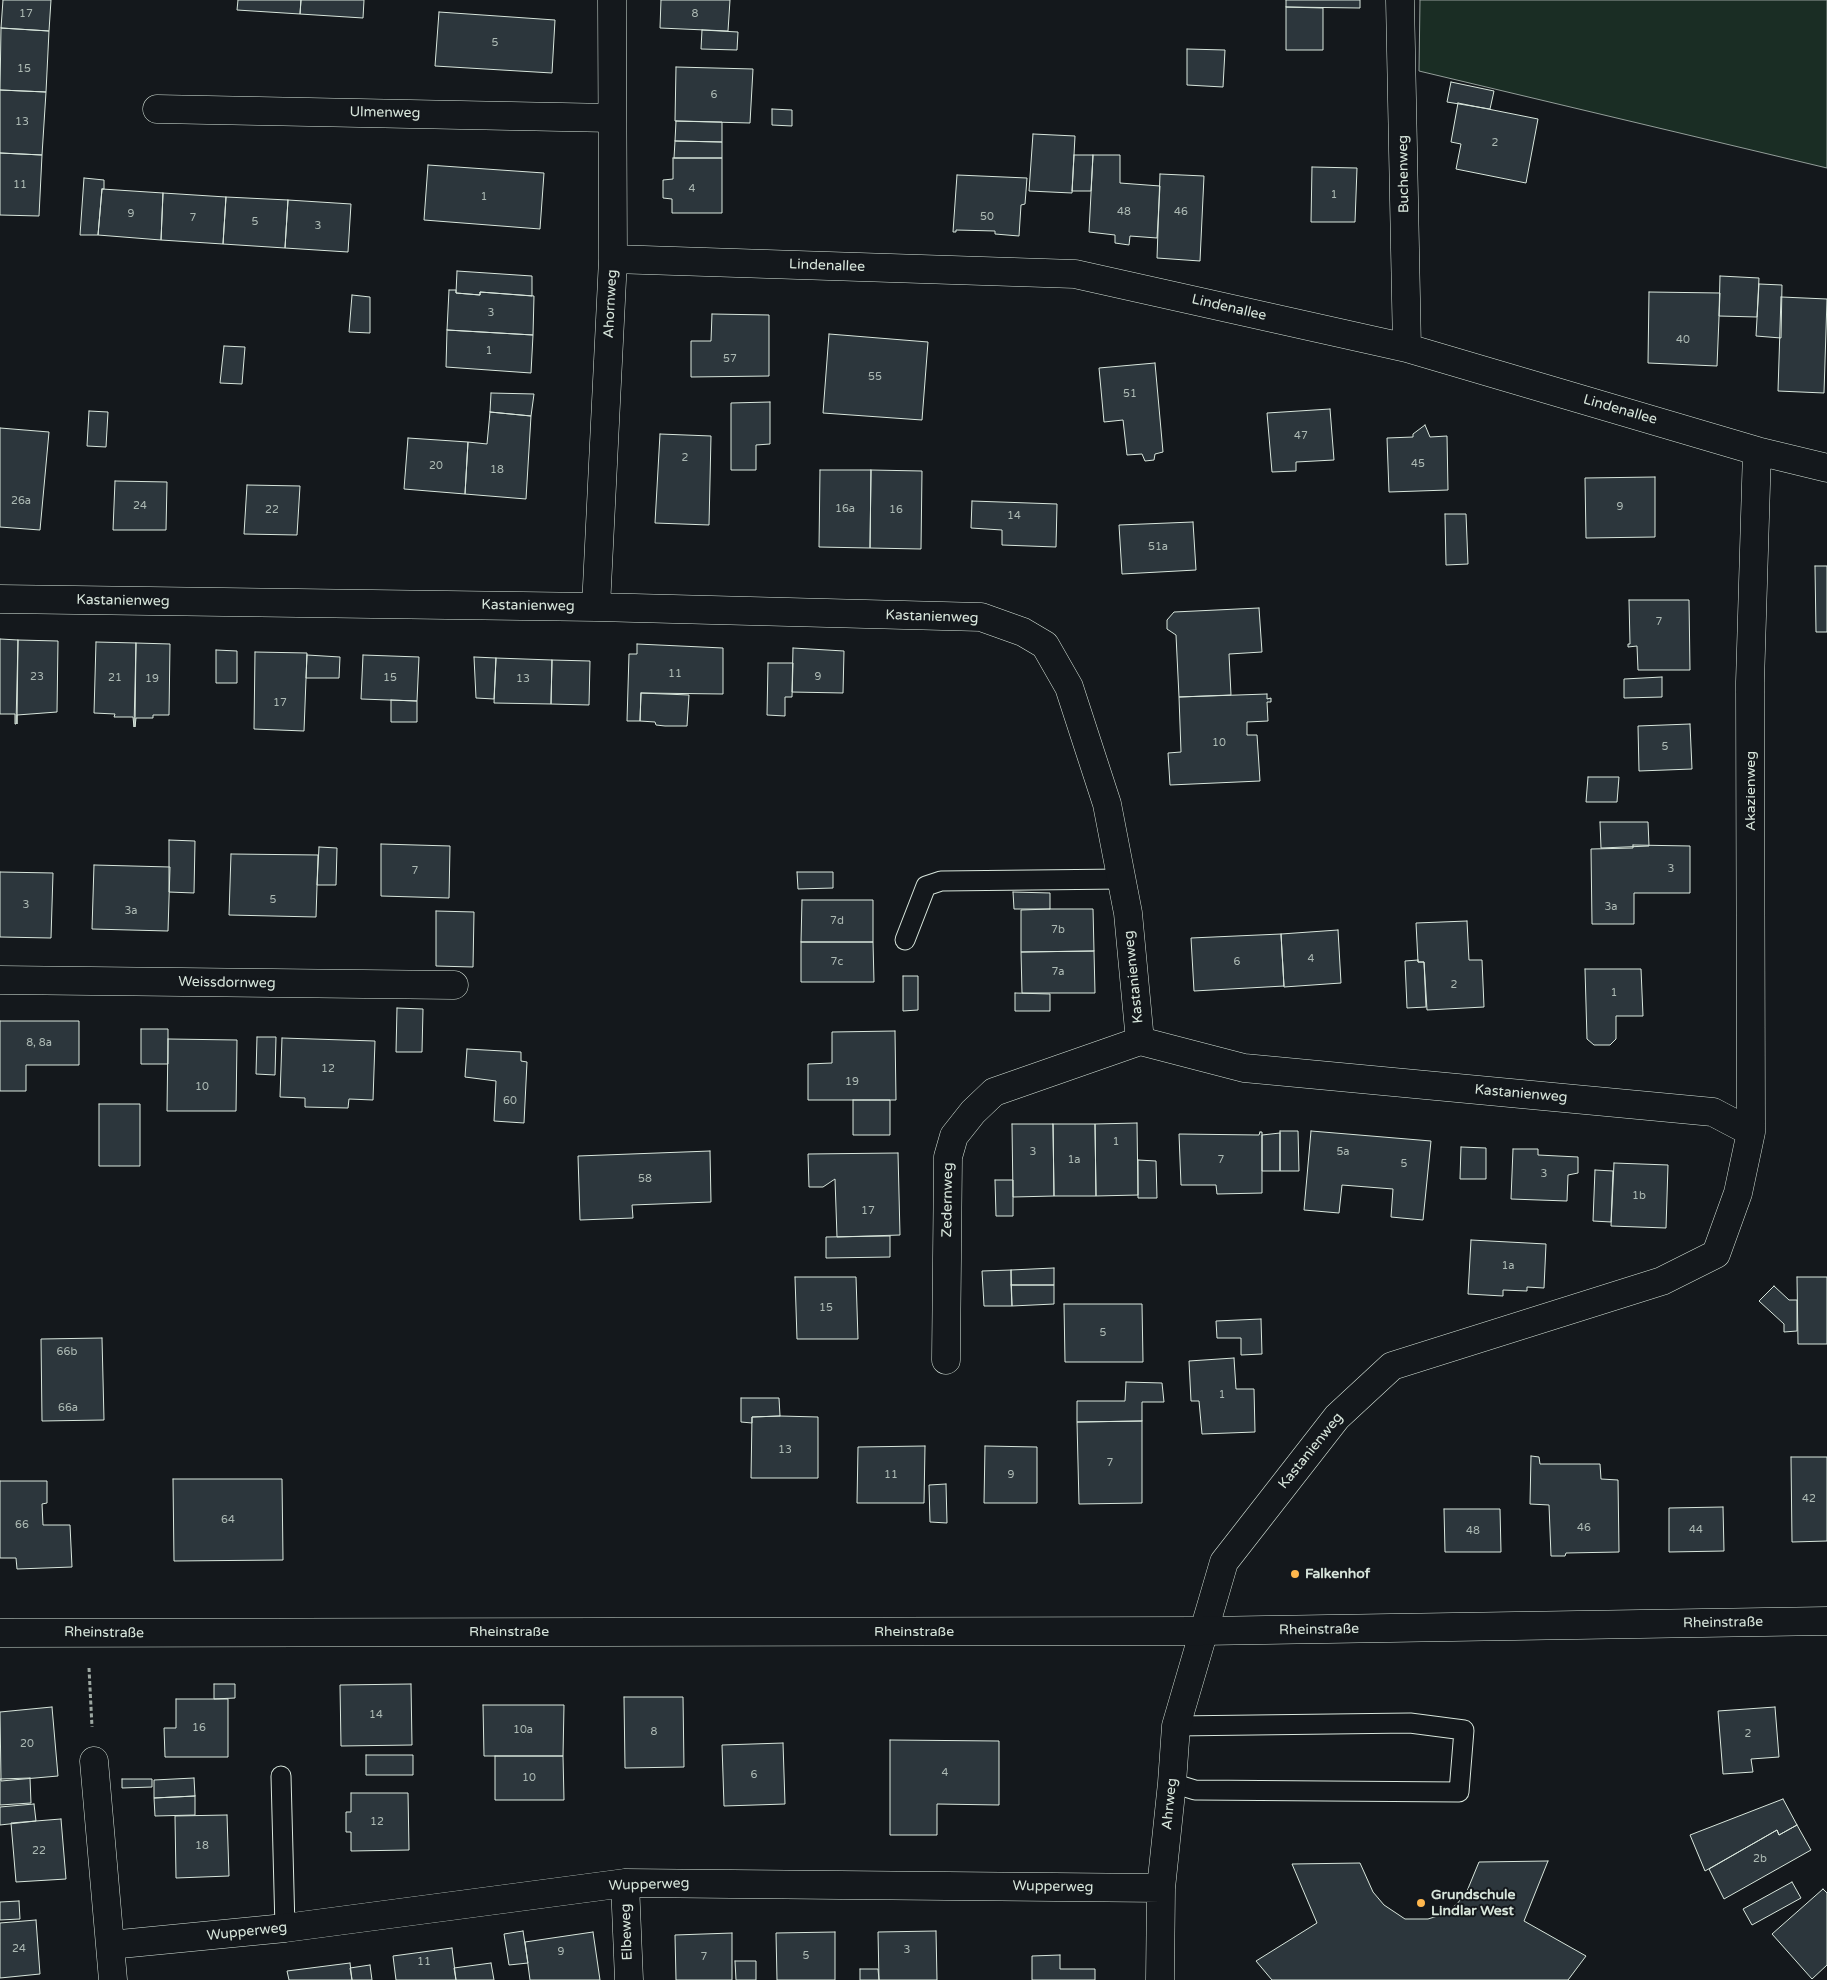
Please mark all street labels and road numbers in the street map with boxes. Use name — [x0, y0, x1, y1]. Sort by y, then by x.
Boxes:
street label: Ulmenweg — [349, 104, 421, 122]
street label: Buchenweg — [1395, 135, 1413, 213]
street label: Lindenallee — [789, 256, 865, 276]
street label: Ahornweg — [601, 269, 621, 339]
street label: Lindenallee — [1190, 291, 1268, 325]
street label: Lindenallee — [1581, 391, 1659, 429]
street label: Kastanienweg — [76, 592, 170, 610]
street label: Kastanienweg — [481, 597, 575, 615]
street label: Kastanienweg — [885, 607, 979, 627]
street label: Akazienweg — [1743, 751, 1759, 831]
street label: Kastanienweg — [1121, 930, 1147, 1024]
street label: Weissdornweg — [178, 974, 276, 992]
street label: Kastanienweg — [1474, 1082, 1568, 1106]
street label: Zedernweg — [939, 1162, 957, 1238]
street label: Kastanienweg — [1275, 1409, 1347, 1493]
street label: Rheinstraße — [1683, 1614, 1763, 1632]
street label: Rheinstraße — [1279, 1621, 1359, 1639]
street label: Rheinstraße — [64, 1624, 144, 1642]
street label: Rheinstraße — [469, 1624, 549, 1640]
street label: Rheinstraße — [874, 1624, 954, 1640]
street label: Ahrweg — [1159, 1777, 1181, 1831]
street label: Wupperweg — [608, 1875, 690, 1895]
street label: Wupperweg — [1012, 1878, 1094, 1896]
street label: Elbeweg — [618, 1903, 636, 1961]
street label: Wupperweg — [206, 1919, 288, 1945]

